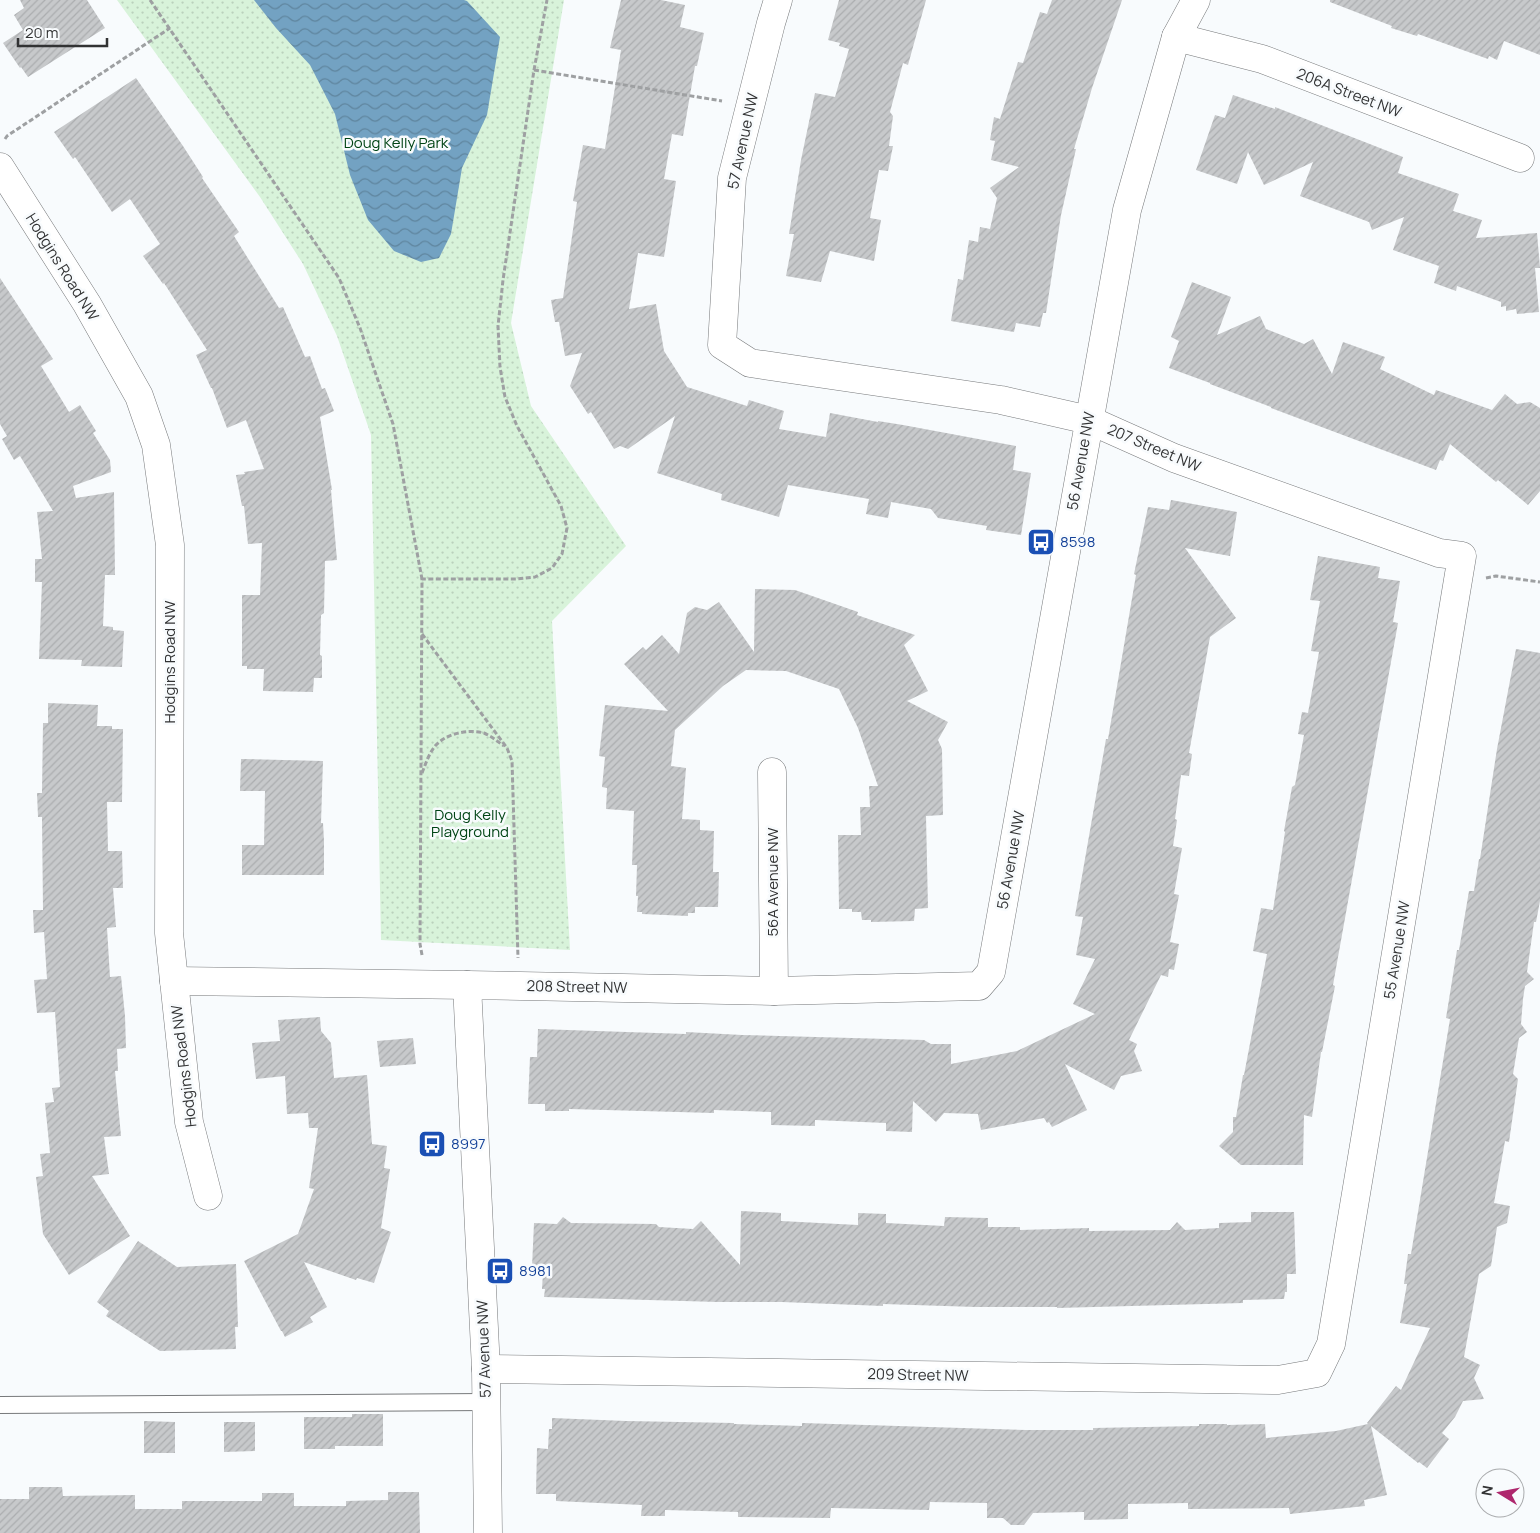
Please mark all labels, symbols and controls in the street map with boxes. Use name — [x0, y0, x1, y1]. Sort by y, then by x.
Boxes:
scale bar — [18, 15, 106, 47]
text: 20 m — [25, 22, 58, 43]
street label: 206A Street NW — [1294, 63, 1405, 122]
street label: 57 Avenue NW — [722, 91, 763, 191]
park label: Doug Kelly Park — [344, 132, 449, 153]
street label: Hodgins Road NW — [21, 209, 104, 324]
street label: 56 Avenue NW — [1062, 410, 1099, 512]
street label: 207 Street NW — [1104, 418, 1204, 477]
bus stop icon: 8598 — [1026, 527, 1056, 557]
place label: 8598 — [1060, 531, 1095, 552]
street label: Hodgins Road NW — [159, 600, 180, 724]
park label: Doug Kelly Playground — [431, 804, 509, 842]
street label: 56 Avenue NW — [992, 809, 1029, 911]
street label: 56A Avenue NW — [762, 827, 783, 937]
street label: 55 Avenue NW — [1378, 899, 1415, 1000]
street label: 208 Street NW — [526, 975, 628, 998]
street label: Hodgins Road NW — [166, 1004, 201, 1128]
bus stop icon: 8997 — [417, 1129, 447, 1159]
place label: 8997 — [451, 1133, 486, 1154]
bus stop icon: 8981 — [485, 1256, 515, 1286]
place label: 8981 — [519, 1260, 552, 1281]
street label: 57 Avenue NW — [471, 1300, 496, 1398]
street label: 209 Street NW — [867, 1363, 969, 1386]
north arrow — [1475, 1468, 1525, 1518]
text: N — [1476, 1484, 1497, 1497]

